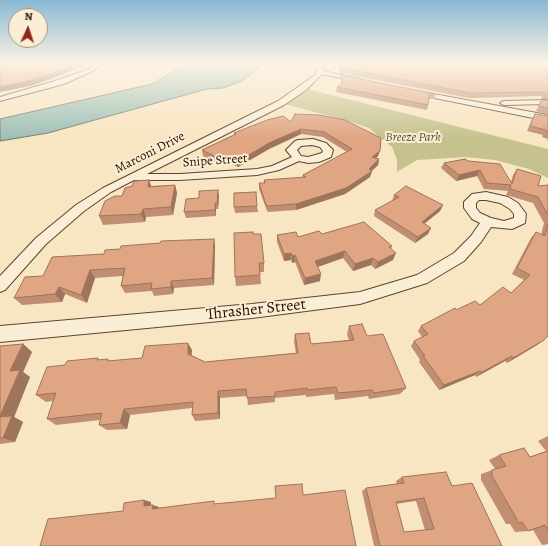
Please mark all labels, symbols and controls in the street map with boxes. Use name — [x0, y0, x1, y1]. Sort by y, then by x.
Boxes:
north arrow — [8, 8, 48, 48]
text: N — [24, 9, 33, 24]
street label: Marconi Drive — [113, 129, 187, 177]
park label: Breeze Park — [385, 130, 441, 146]
street label: Snipe Street — [182, 151, 248, 171]
street label: Thrasher Street — [205, 295, 307, 325]

